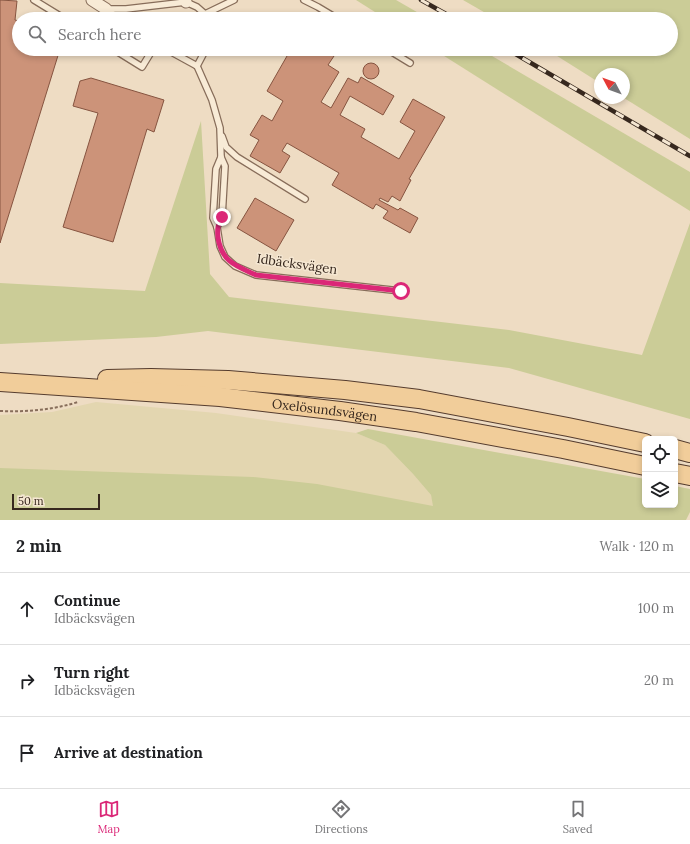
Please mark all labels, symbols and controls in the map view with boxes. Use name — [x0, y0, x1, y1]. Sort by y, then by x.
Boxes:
search box — [12, 12, 678, 56]
icon: search — [26, 23, 48, 45]
text: Search here — [58, 25, 141, 44]
north arrow — [594, 68, 630, 104]
route end — [213, 208, 231, 226]
street label: Idbäcksvägen — [256, 250, 339, 278]
route start — [392, 282, 410, 300]
street label: Oxelösundsvägen — [271, 395, 379, 425]
map controls — [642, 436, 678, 508]
button: locate — [642, 436, 678, 472]
button: layers — [642, 472, 678, 508]
scale bar — [12, 492, 100, 511]
text: 50 m — [18, 494, 44, 508]
text: 2 min — [16, 535, 62, 557]
text: Walk · 120 m — [599, 538, 674, 555]
text: Continue — [54, 591, 120, 610]
icon: ahead — [16, 598, 38, 620]
text: 100 m — [638, 600, 674, 617]
text: Idbäcksvägen — [54, 610, 135, 627]
text: Turn right — [54, 663, 130, 682]
icon: right — [16, 670, 38, 692]
text: 20 m — [644, 672, 674, 689]
text: Idbäcksvägen — [54, 682, 135, 699]
icon: arrive — [16, 742, 38, 764]
text: Arrive at destination — [54, 743, 203, 762]
tab: Map — [97, 798, 120, 836]
tab: Directions — [315, 798, 368, 836]
tab: Saved — [563, 798, 593, 836]

